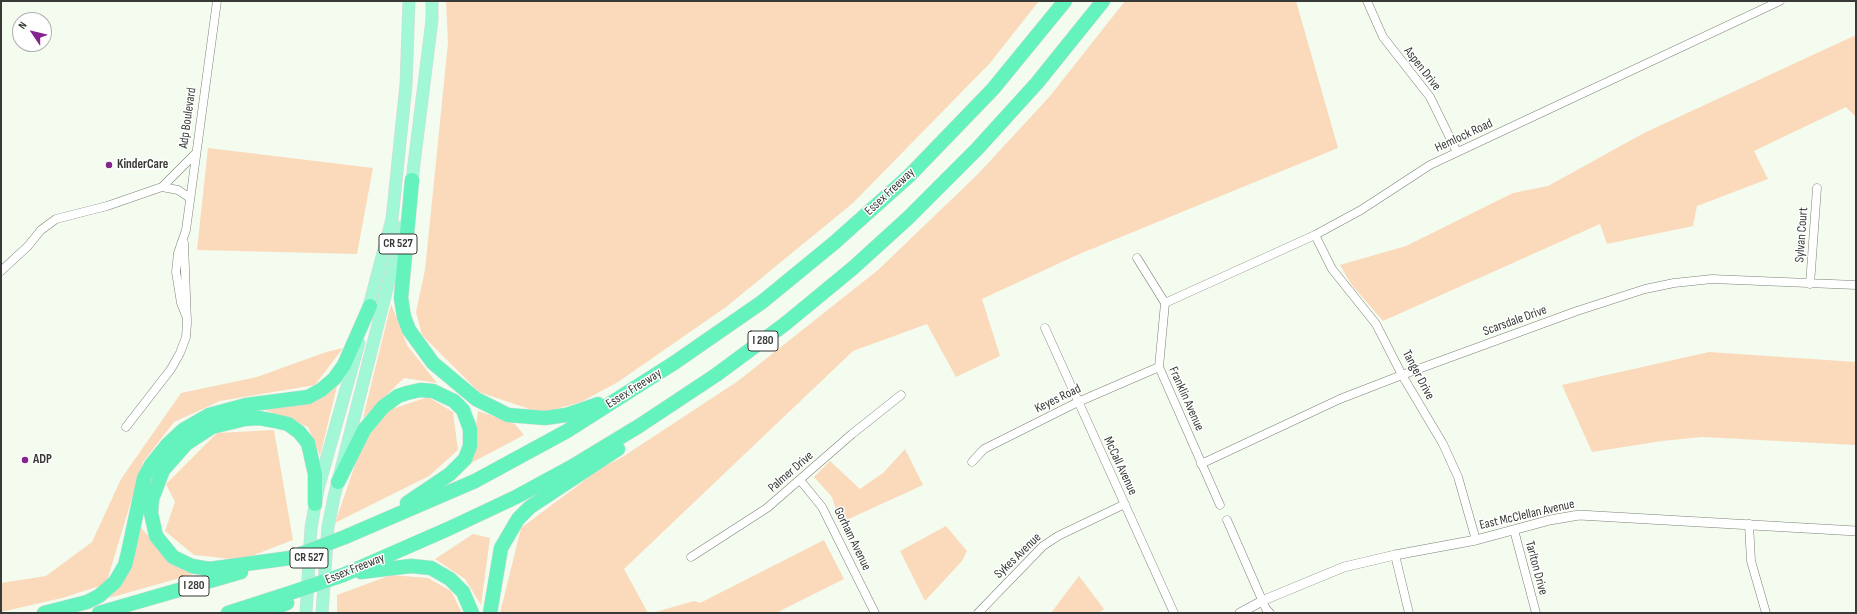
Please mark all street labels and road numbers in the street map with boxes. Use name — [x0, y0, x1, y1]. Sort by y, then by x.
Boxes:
street label: Aspen Drive — [1400, 44, 1444, 94]
street label: Adp Boulevard — [176, 87, 200, 149]
street label: Hemlock Road — [1433, 116, 1495, 156]
street label: Essex Freeway — [862, 165, 918, 219]
street label: Sylvan Court — [1792, 207, 1812, 263]
road number: CR 527 — [379, 234, 417, 254]
street label: Scarsdale Drive — [1481, 302, 1549, 340]
road number: I 280 — [748, 331, 778, 351]
street label: Tanger Drive — [1398, 348, 1438, 402]
street label: Franklin Avenue — [1165, 365, 1207, 433]
street label: Essex Freeway — [603, 366, 665, 412]
street label: Keyes Road — [1032, 381, 1084, 417]
street label: McCall Avenue — [1100, 434, 1140, 498]
street label: Palmer Drive — [765, 448, 817, 496]
street label: East McClellan Avenue — [1478, 496, 1576, 534]
street label: Gorham Avenue — [830, 505, 874, 573]
street label: Sykes Avenue — [991, 530, 1045, 582]
street label: Tarlton Drive — [1521, 539, 1551, 597]
road number: CR 527 — [290, 548, 328, 568]
street label: Essex Freeway — [323, 550, 387, 588]
road number: I 280 — [179, 576, 209, 596]

